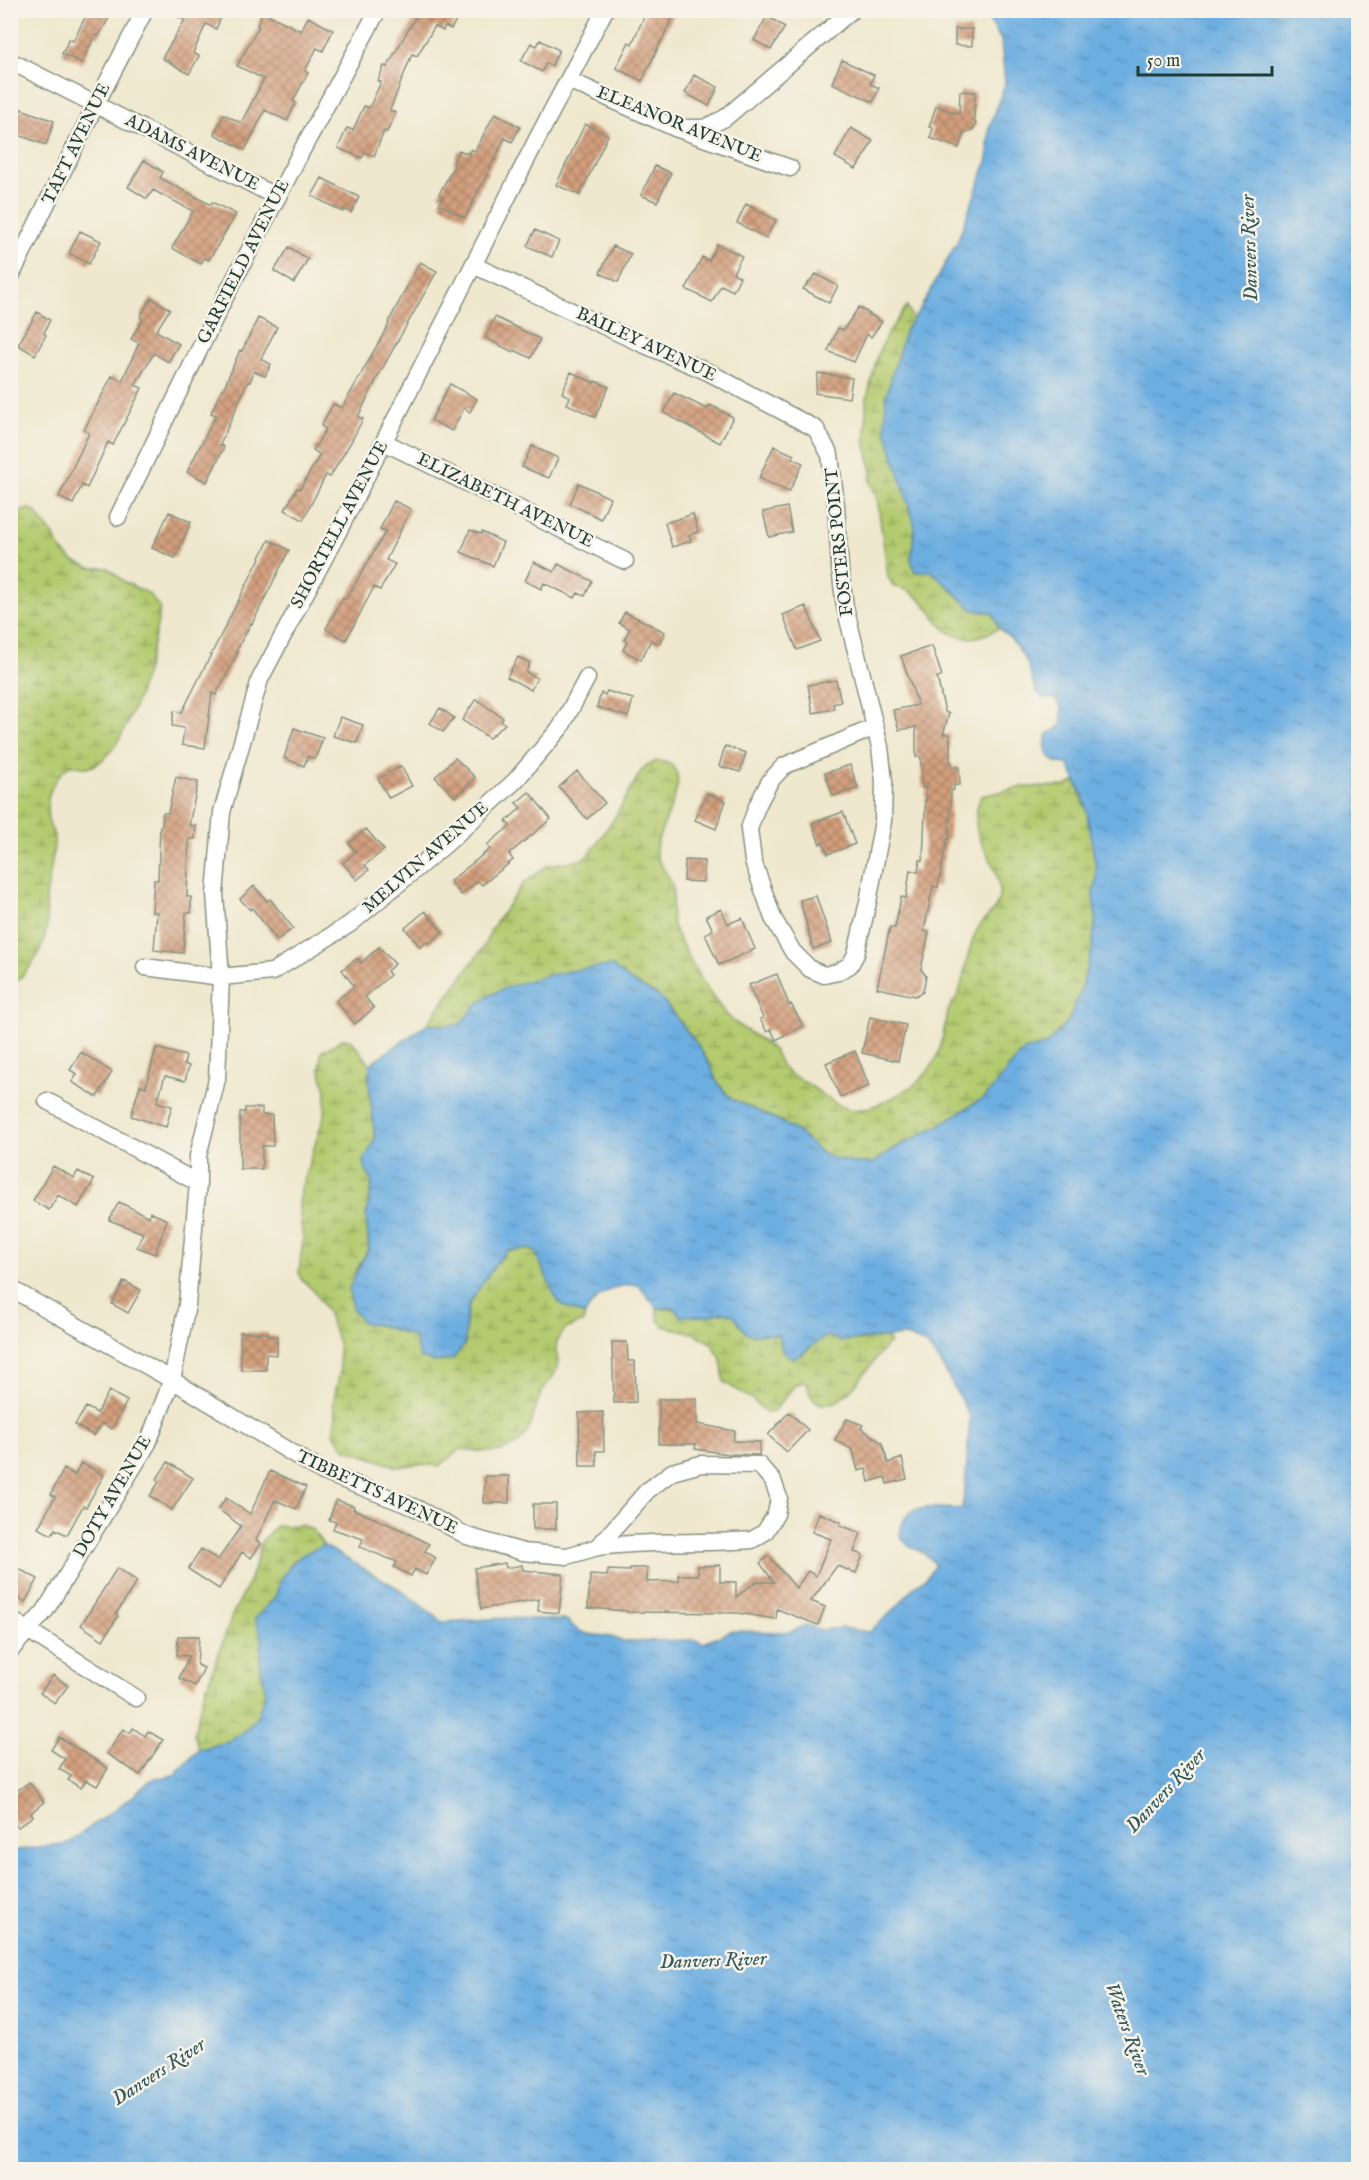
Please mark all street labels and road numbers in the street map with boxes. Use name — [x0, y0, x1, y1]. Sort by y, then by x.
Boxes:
street label: TAFT AVENUE — [38, 79, 116, 209]
street label: ELEANOR AVENUE — [593, 81, 765, 169]
street label: ADAMS AVENUE — [120, 109, 263, 197]
street label: GARFIELD AVENUE — [193, 176, 295, 348]
street label: BAILEY AVENUE — [572, 302, 720, 388]
street label: SHORTELL AVENUE — [286, 437, 394, 613]
street label: ELIZABETH AVENUE — [413, 448, 597, 554]
street label: FOSTERS POINT — [821, 466, 859, 618]
street label: MELVIN AVENUE — [358, 797, 494, 919]
street label: DOTY AVENUE — [69, 1432, 157, 1562]
street label: TIBBETTS AVENUE — [293, 1445, 461, 1541]

